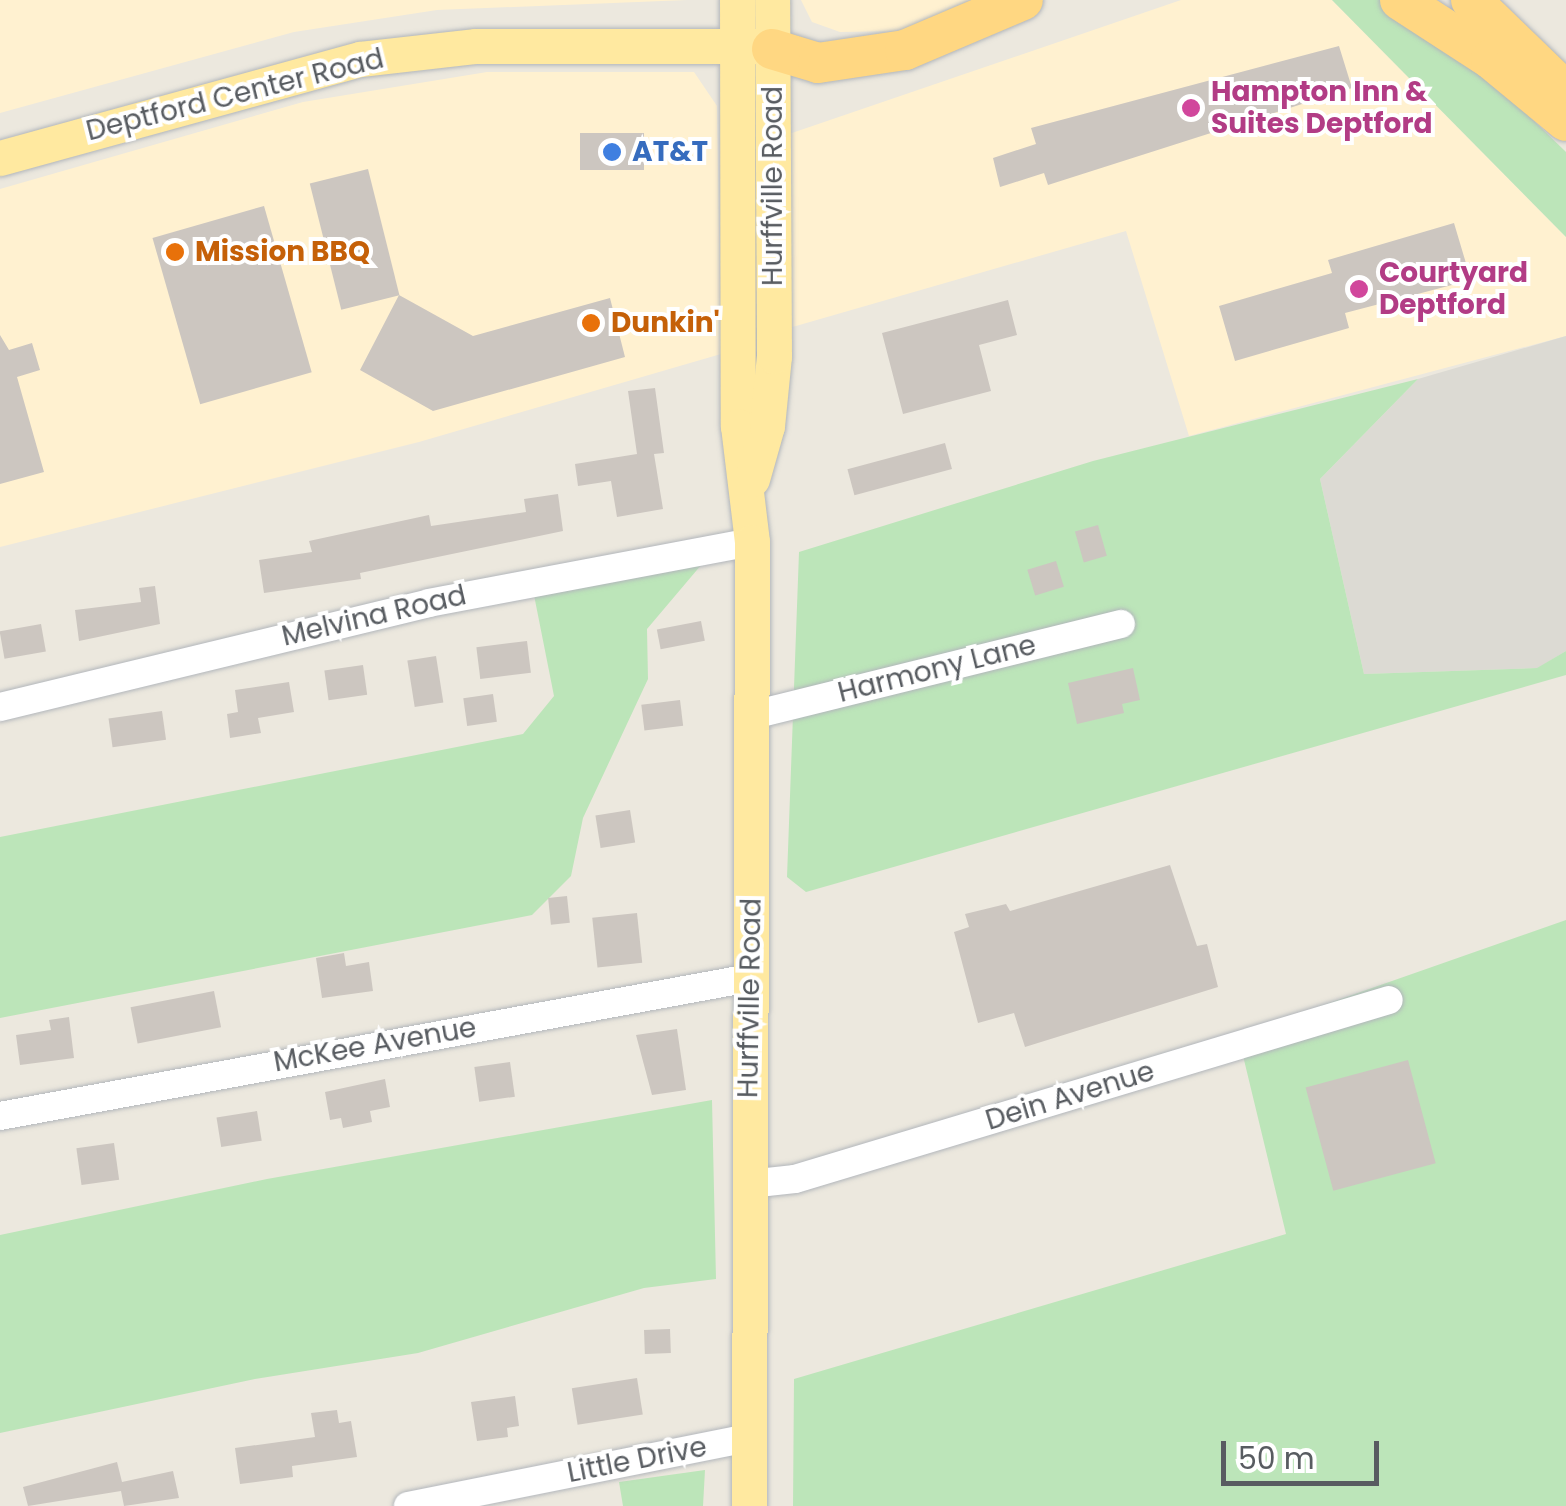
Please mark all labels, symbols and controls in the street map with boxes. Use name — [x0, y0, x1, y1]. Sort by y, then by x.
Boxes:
street label: Deptford Center Road — [83, 42, 387, 148]
place label: Hampton Inn & Suites Deptford — [1211, 75, 1432, 141]
street label: Hurffville Road — [756, 86, 790, 286]
marker: Hampton Inn & Suites Deptford — [1180, 97, 1202, 119]
place label: AT&T — [632, 135, 708, 169]
marker: AT&T — [601, 141, 623, 163]
place label: Mission BBQ — [195, 235, 370, 269]
marker: Mission BBQ — [164, 241, 186, 263]
place label: Courtyard Deptford — [1379, 256, 1528, 322]
marker: Courtyard Deptford — [1348, 278, 1370, 300]
place label: Dunkin' — [611, 306, 720, 340]
marker: Dunkin' — [580, 312, 602, 334]
street label: Melvina Road — [279, 578, 469, 654]
street label: Harmony Lane — [834, 628, 1040, 710]
street label: Hurffville Road — [731, 898, 769, 1098]
street label: McKee Avenue — [271, 1011, 479, 1079]
street label: Dein Avenue — [982, 1054, 1158, 1138]
scale bar — [1226, 1421, 1384, 1483]
street label: Little Drive — [564, 1430, 710, 1490]
text: 50 m — [1238, 1437, 1315, 1480]

